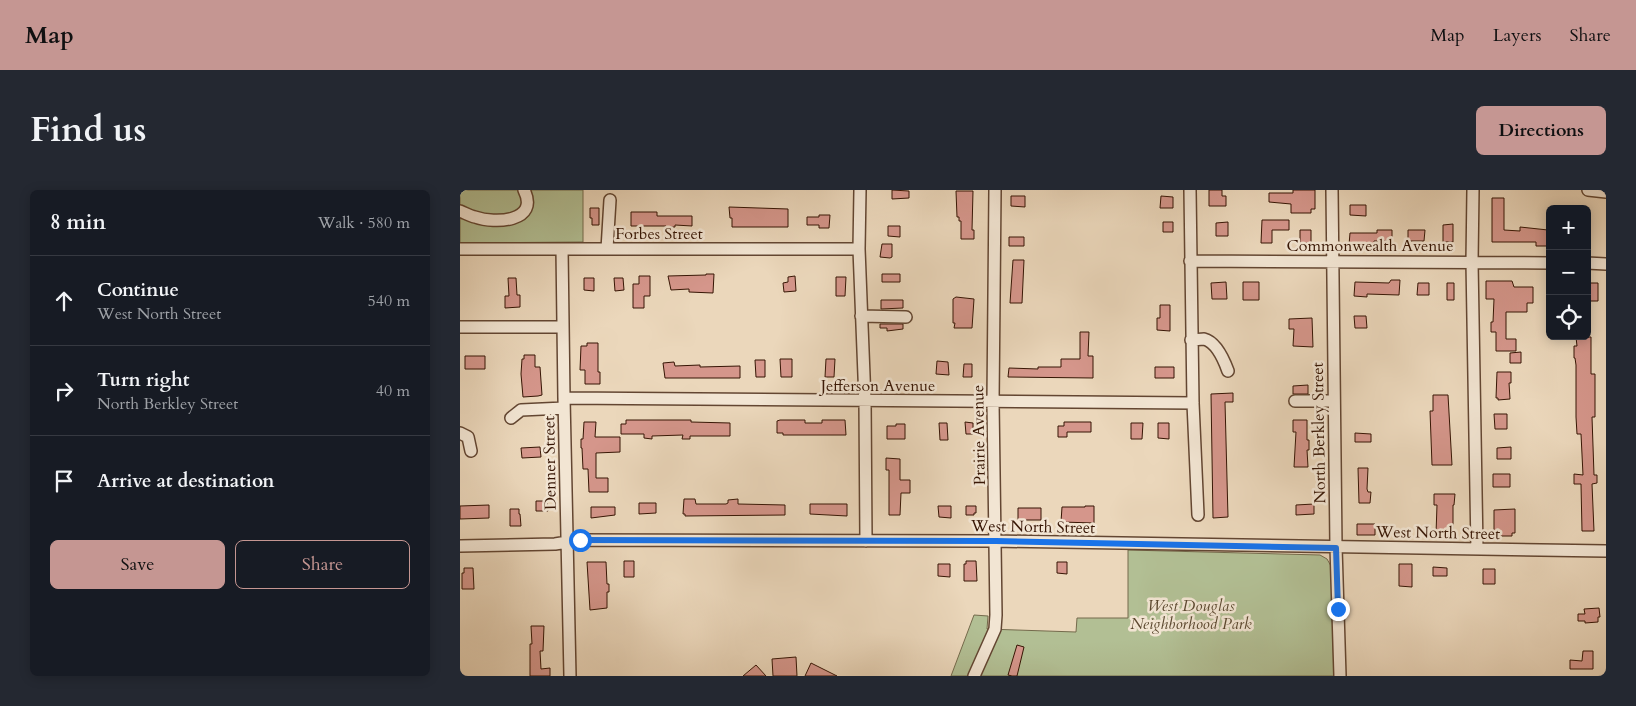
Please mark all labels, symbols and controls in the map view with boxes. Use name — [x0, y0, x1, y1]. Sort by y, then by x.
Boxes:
text: Map — [25, 19, 74, 52]
text: Map — [1430, 23, 1465, 48]
text: Layers — [1493, 23, 1542, 48]
text: Share — [1570, 23, 1611, 48]
text: Find us — [30, 106, 146, 154]
button: Directions — [1476, 106, 1606, 155]
map controls — [1546, 205, 1591, 340]
button: + — [1546, 205, 1591, 250]
text: 8 min — [50, 208, 106, 237]
text: Walk · 580 m — [318, 212, 410, 234]
street label: Forbes Street — [615, 223, 703, 245]
street label: Commonwealth Avenue — [1287, 235, 1453, 257]
button: − — [1546, 250, 1591, 295]
text: Continue — [97, 277, 179, 303]
icon: ahead — [50, 287, 78, 315]
text: 540 m — [368, 290, 410, 312]
button: locate — [1546, 295, 1591, 340]
text: West North Street — [97, 303, 221, 325]
street label: North Berkley Street — [1307, 362, 1331, 504]
text: Turn right — [97, 367, 189, 393]
street label: Jefferson Avenue — [819, 375, 935, 397]
icon: right — [50, 377, 78, 405]
text: 40 m — [376, 380, 410, 402]
street label: Prairie Avenue — [967, 385, 991, 485]
text: North Berkley Street — [97, 393, 238, 415]
street label: Denner Street — [538, 416, 562, 510]
icon: arrive — [50, 467, 78, 495]
text: Arrive at destination — [97, 468, 274, 494]
street label: West North Street — [970, 515, 1095, 539]
street label: West North Street — [1375, 521, 1500, 545]
route start — [569, 529, 592, 552]
button: Save — [50, 540, 225, 589]
button: Share — [235, 540, 410, 589]
park label: West Douglas Neighborhood Park — [1130, 595, 1252, 635]
route end — [1327, 598, 1350, 621]

